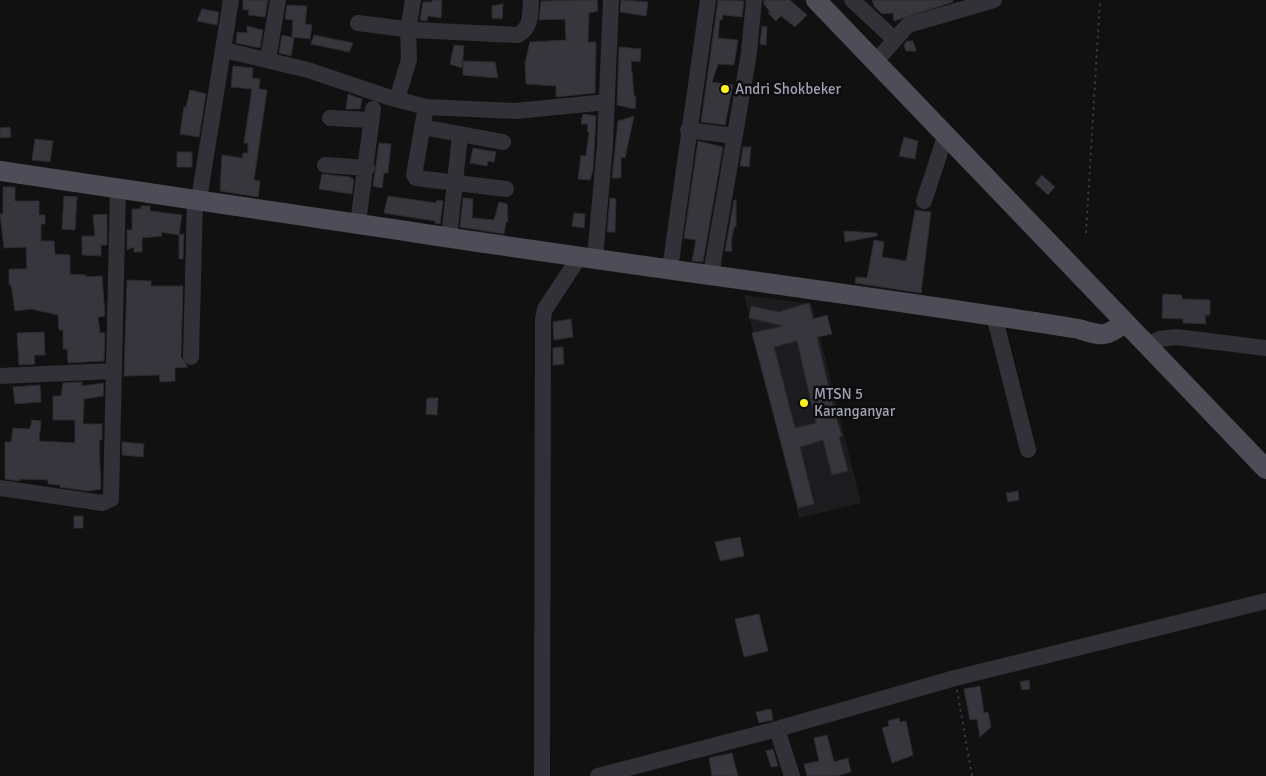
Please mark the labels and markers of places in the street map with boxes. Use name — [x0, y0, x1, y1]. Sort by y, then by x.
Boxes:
place label: Andri Shokbeker — [735, 80, 841, 98]
marker: Andri Shokbeker — [719, 83, 731, 95]
place label: MTSN 5 Karanganyar — [814, 385, 896, 420]
marker: MTSN 5 Karanganyar — [798, 397, 810, 409]

